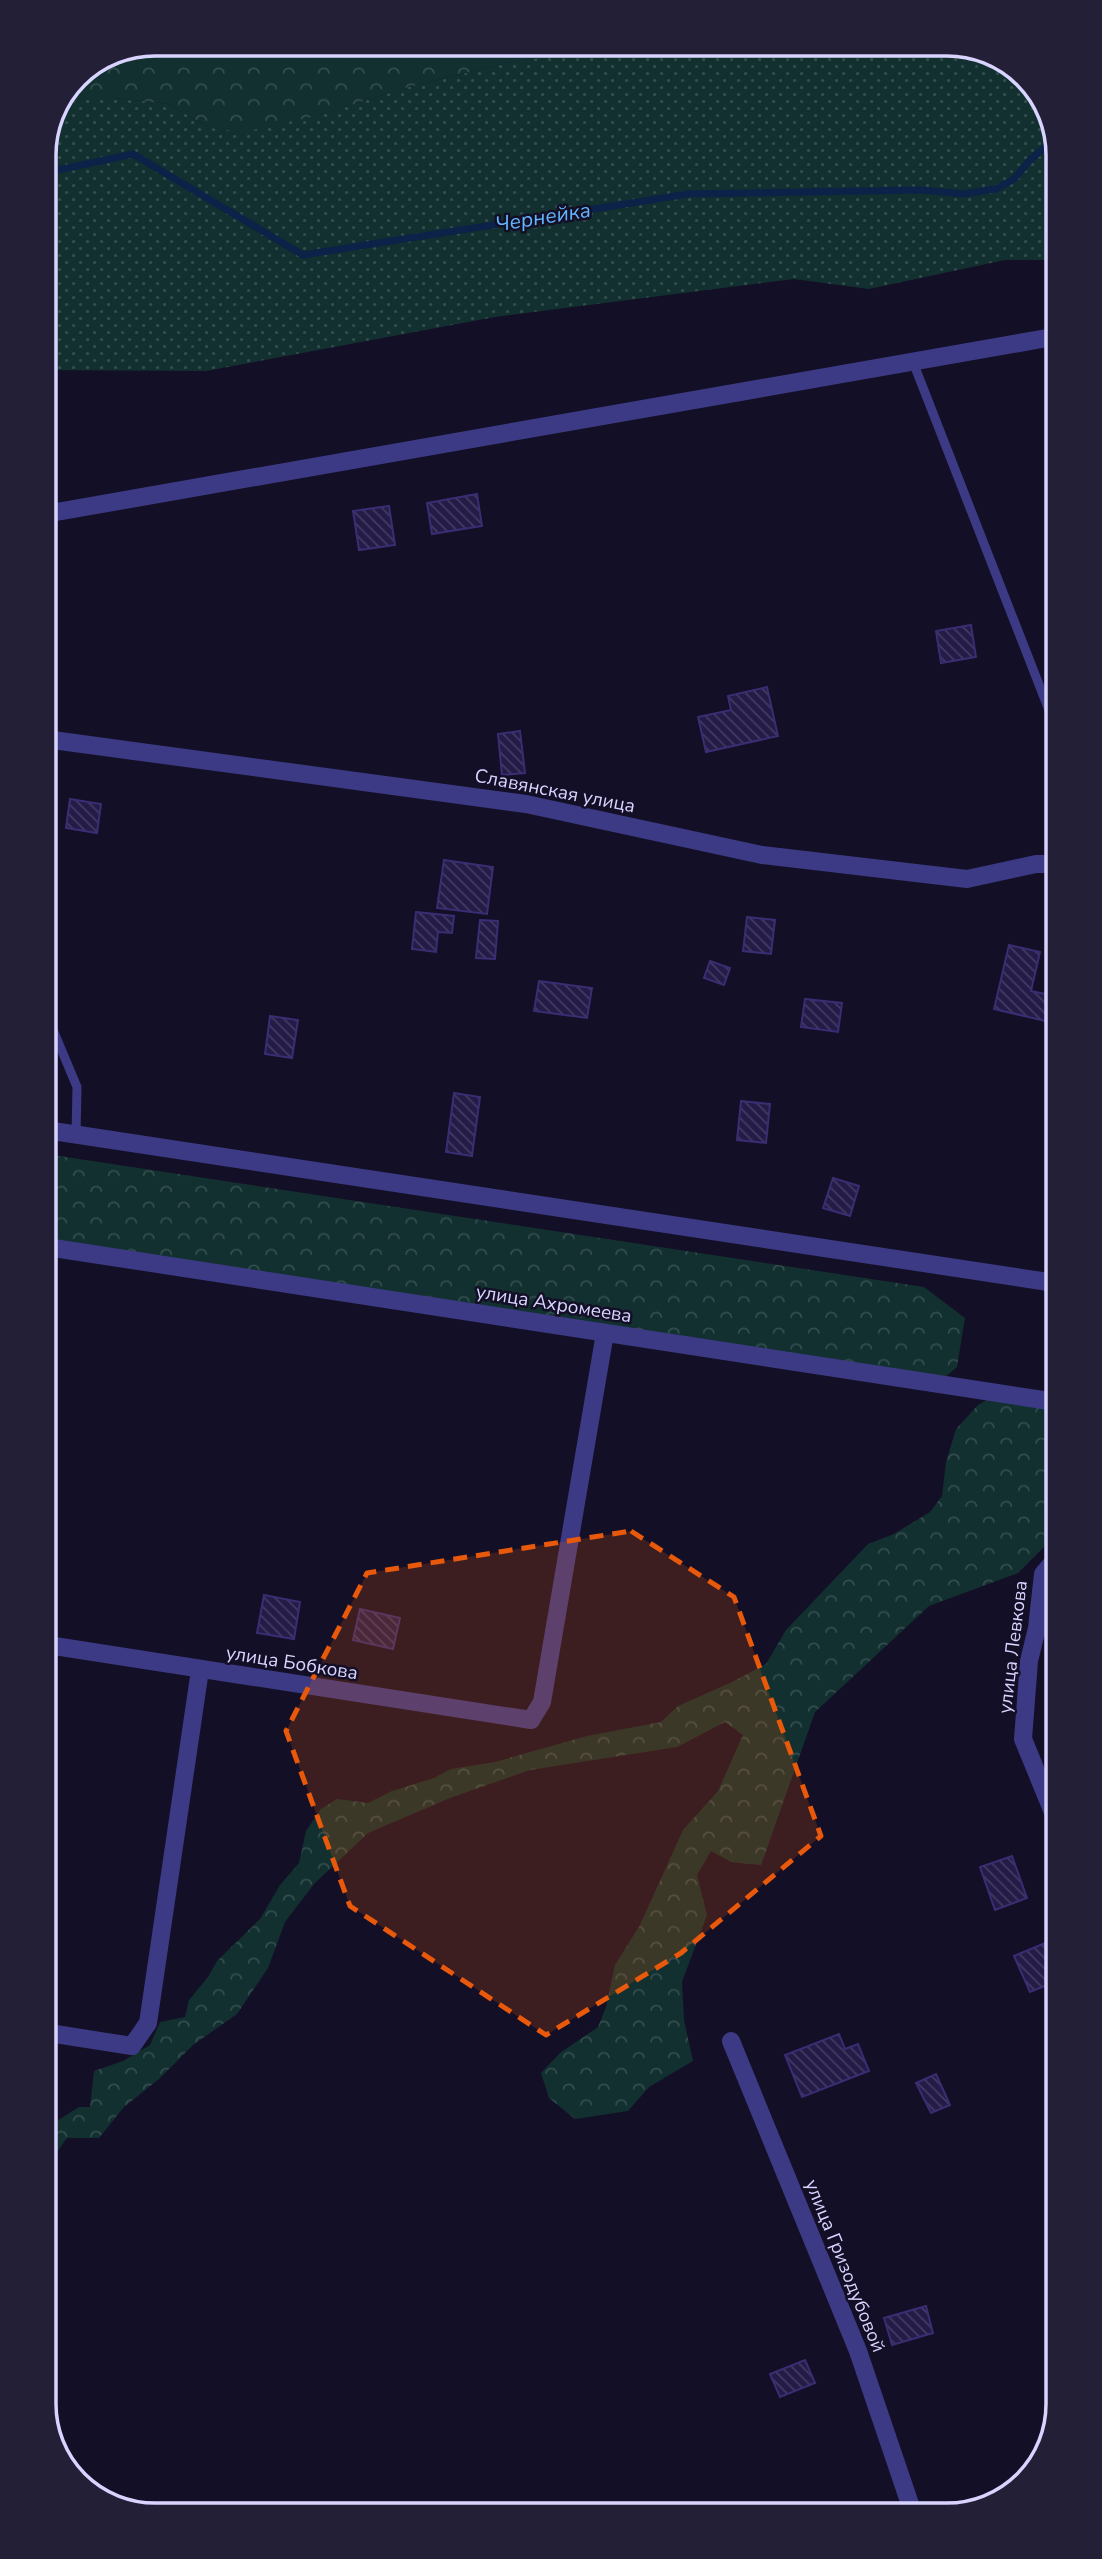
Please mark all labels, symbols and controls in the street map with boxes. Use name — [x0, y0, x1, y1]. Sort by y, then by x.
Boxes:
water label: Чернейка — [493, 196, 593, 238]
street label: Славянская улица — [472, 763, 638, 819]
street label: улица Ахромеева — [474, 1279, 634, 1329]
street label: улица Левкова — [992, 1579, 1034, 1715]
street label: улица Бобкова — [224, 1640, 360, 1686]
street label: улица Гризодубовой — [798, 2176, 892, 2356]

